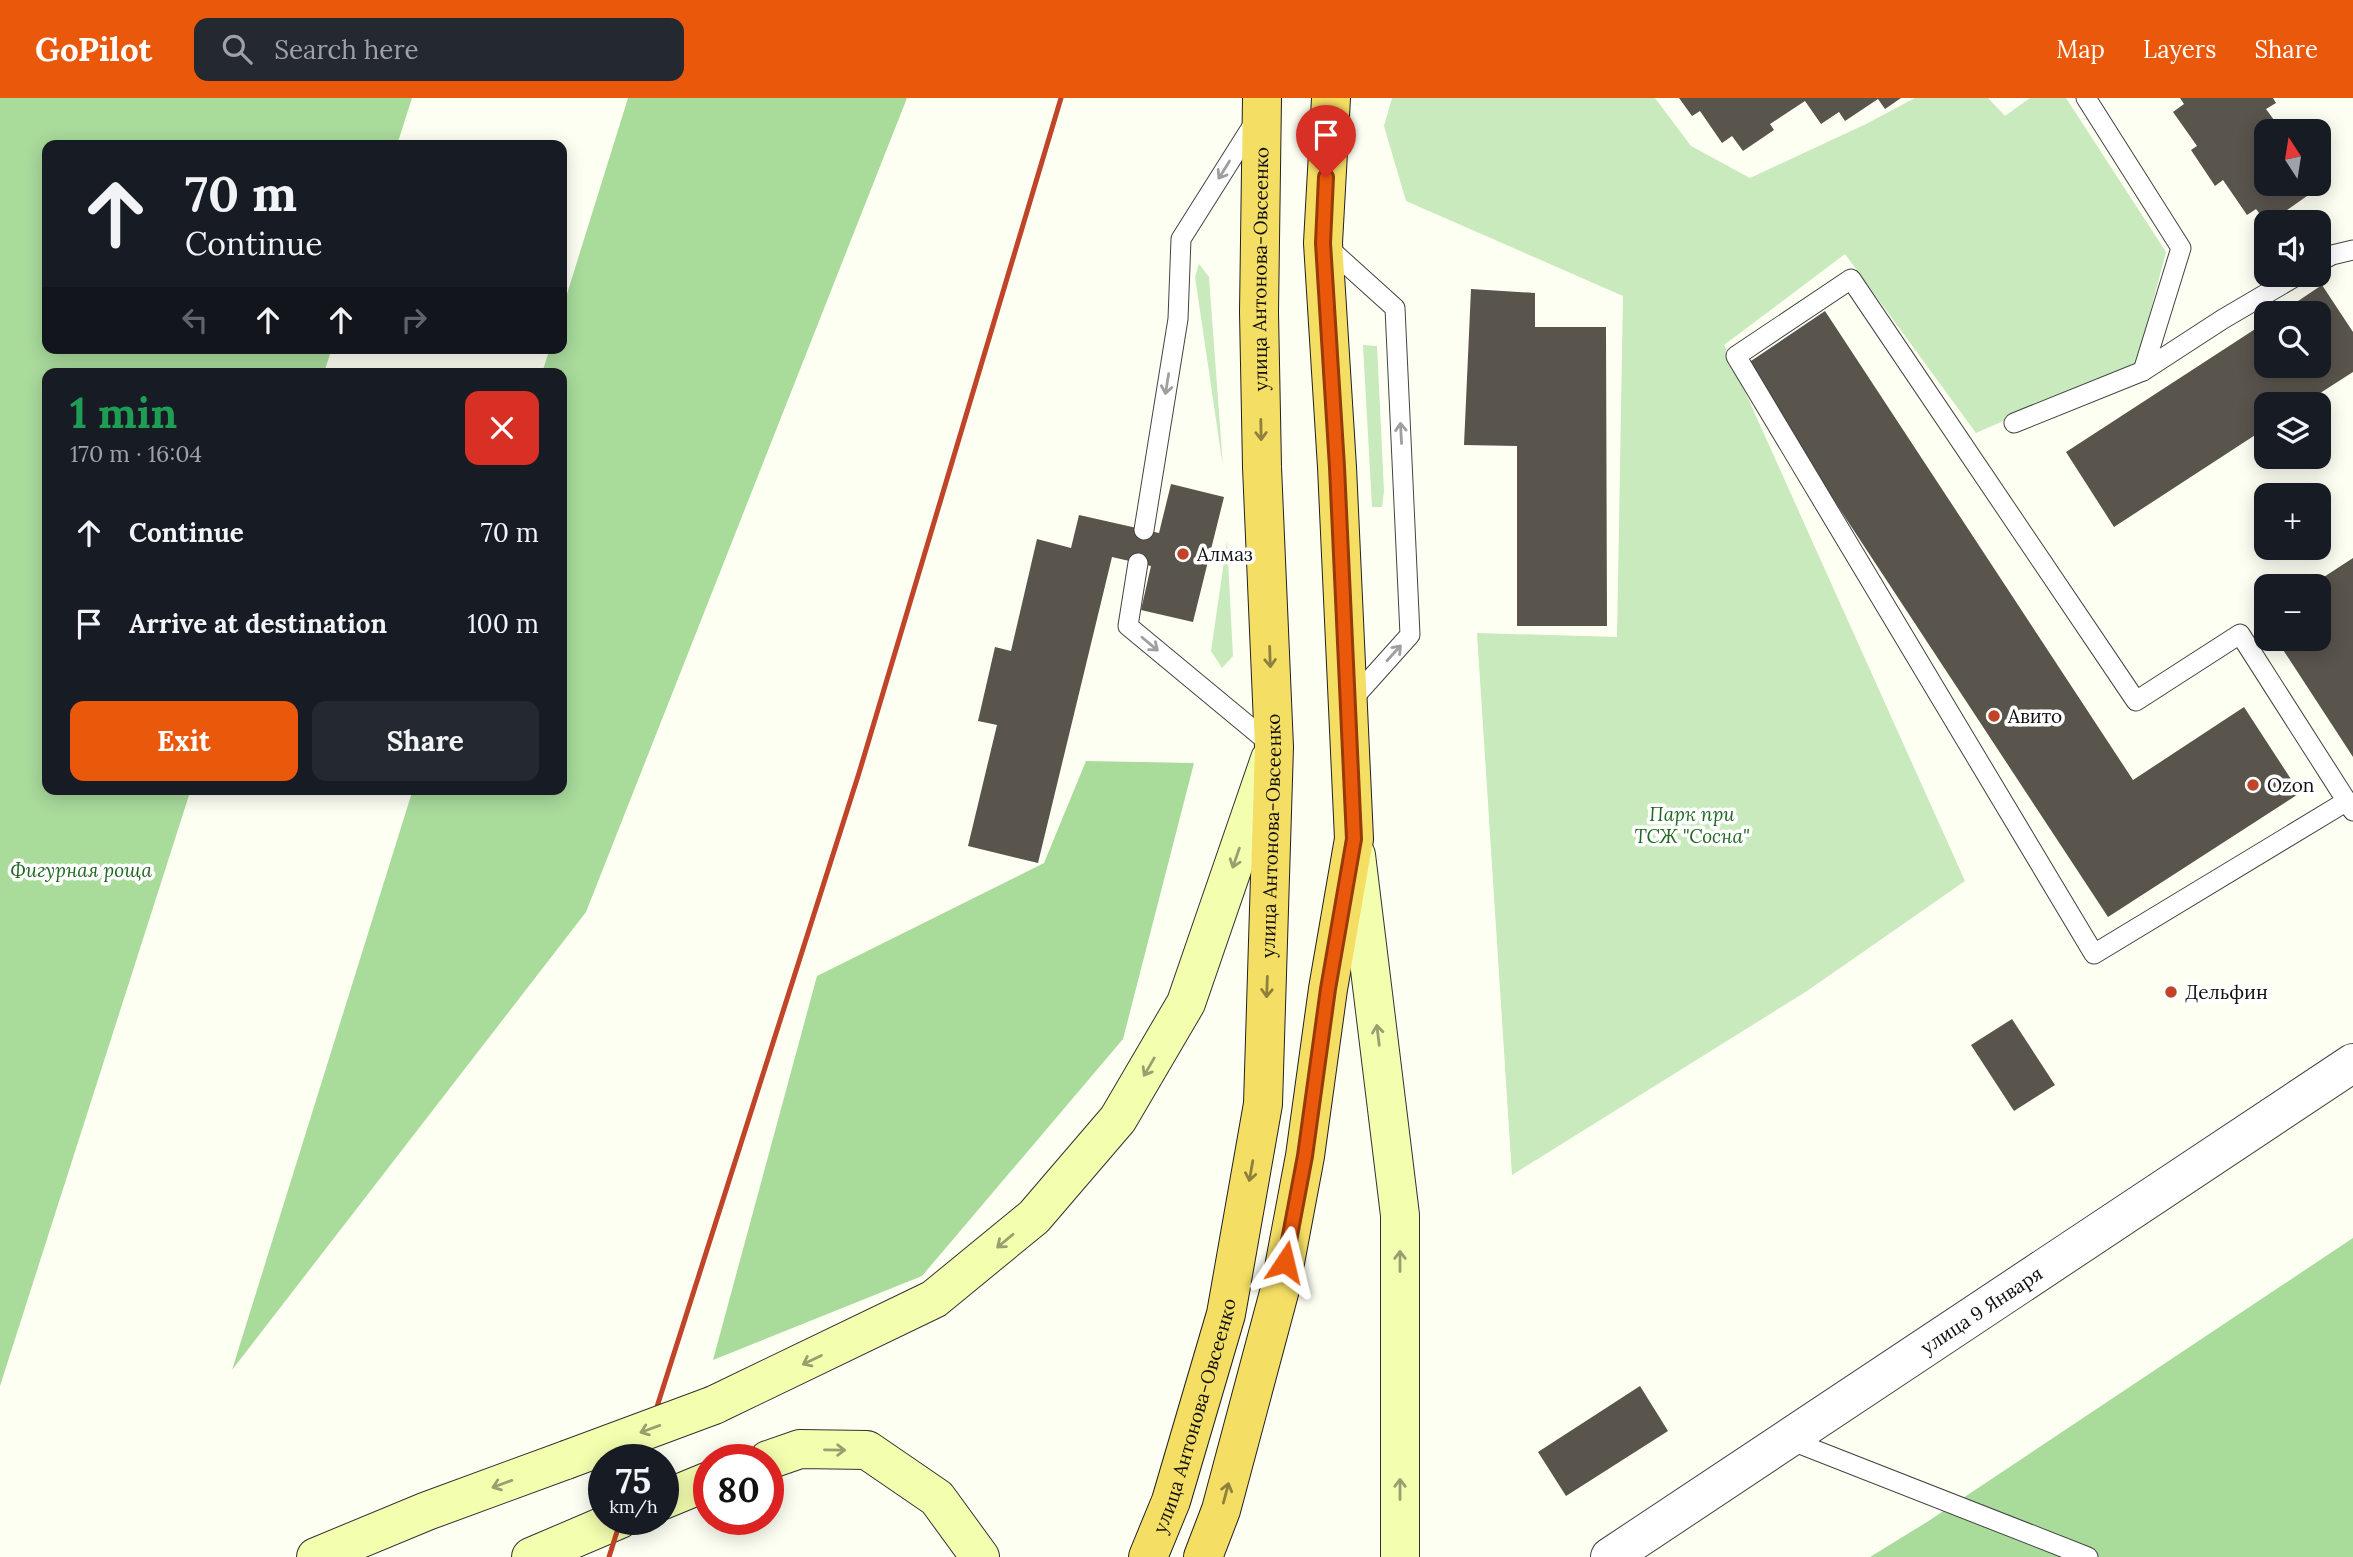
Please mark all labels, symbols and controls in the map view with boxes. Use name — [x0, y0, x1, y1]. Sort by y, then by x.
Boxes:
search box — [194, 18, 684, 81]
text: GoPilot — [35, 28, 152, 70]
icon: search — [218, 30, 256, 68]
text: Search here — [274, 33, 419, 66]
text: Map — [2056, 34, 2105, 65]
text: Layers — [2143, 34, 2216, 65]
text: Share — [2254, 34, 2318, 65]
pin — [1296, 105, 1356, 177]
icon: arrive — [1307, 116, 1345, 154]
north arrow — [2254, 119, 2331, 196]
map controls — [2254, 119, 2331, 651]
street label: улица Антонова-Овсеенко — [1247, 147, 1273, 392]
one-way arrow — [1217, 160, 1231, 180]
text: 70 m — [185, 162, 297, 224]
icon: ahead — [70, 168, 161, 259]
button: sound — [2254, 210, 2331, 287]
text: Continue — [185, 223, 322, 264]
icon: left — [176, 301, 214, 339]
icon: ahead — [249, 301, 287, 339]
icon: ahead — [322, 301, 360, 339]
icon: right — [395, 301, 433, 339]
button: search — [2254, 301, 2331, 378]
one-way arrow — [1160, 373, 1173, 395]
text: 1 min — [70, 386, 177, 440]
button: close — [465, 391, 539, 465]
button: layers — [2254, 392, 2331, 469]
one-way arrow — [1254, 418, 1268, 441]
one-way arrow — [1394, 422, 1407, 444]
text: 170 m · 16:04 — [70, 439, 202, 468]
button: + — [2254, 483, 2331, 560]
icon: ahead — [70, 514, 108, 552]
text: Continue — [129, 516, 244, 549]
text: 70 m — [481, 516, 539, 549]
place label: Алмаз — [1196, 542, 1253, 566]
marker: Алмаз — [1175, 546, 1191, 562]
button: − — [2254, 574, 2331, 651]
icon: arrive — [70, 605, 108, 643]
text: Arrive at destination — [129, 607, 387, 640]
text: 100 m — [467, 607, 539, 640]
one-way arrow — [1141, 637, 1159, 652]
one-way arrow — [1263, 645, 1276, 668]
one-way arrow — [1385, 645, 1401, 663]
button: Exit — [70, 701, 298, 781]
button: Share — [312, 701, 539, 781]
place label: Авито — [2007, 704, 2062, 728]
marker: Авито — [1986, 708, 2002, 724]
street label: улица Антонова-Овсеенко — [1256, 713, 1286, 958]
place label: Ozon — [2267, 773, 2314, 797]
marker: Ozon — [2245, 777, 2261, 793]
park label: Парк при ТСЖ "Сосна" — [1634, 802, 1750, 848]
one-way arrow — [1229, 847, 1241, 869]
park label: Фигурная роща — [10, 858, 152, 882]
one-way arrow — [1260, 975, 1273, 998]
place label: Дельфин — [2185, 980, 2268, 1004]
marker: Дельфин — [2163, 984, 2179, 1000]
one-way arrow — [1371, 1024, 1384, 1047]
one-way arrow — [1141, 1057, 1155, 1077]
one-way arrow — [1244, 1159, 1257, 1182]
position arrow — [1248, 1225, 1322, 1299]
one-way arrow — [996, 1234, 1014, 1249]
one-way arrow — [1393, 1250, 1407, 1273]
street label: улица 9 Января — [1916, 1261, 2047, 1359]
street label: улица Антонова-Овсеенко — [1147, 1296, 1241, 1537]
one-way arrow — [802, 1353, 823, 1367]
one-way arrow — [640, 1424, 662, 1436]
one-way arrow — [823, 1443, 846, 1456]
speed limit sign: 80 — [693, 1444, 784, 1535]
text: 75 — [616, 1458, 651, 1503]
one-way arrow — [1393, 1478, 1407, 1501]
one-way arrow — [491, 1479, 513, 1491]
one-way arrow — [1220, 1482, 1233, 1504]
text: km/h — [609, 1495, 658, 1518]

